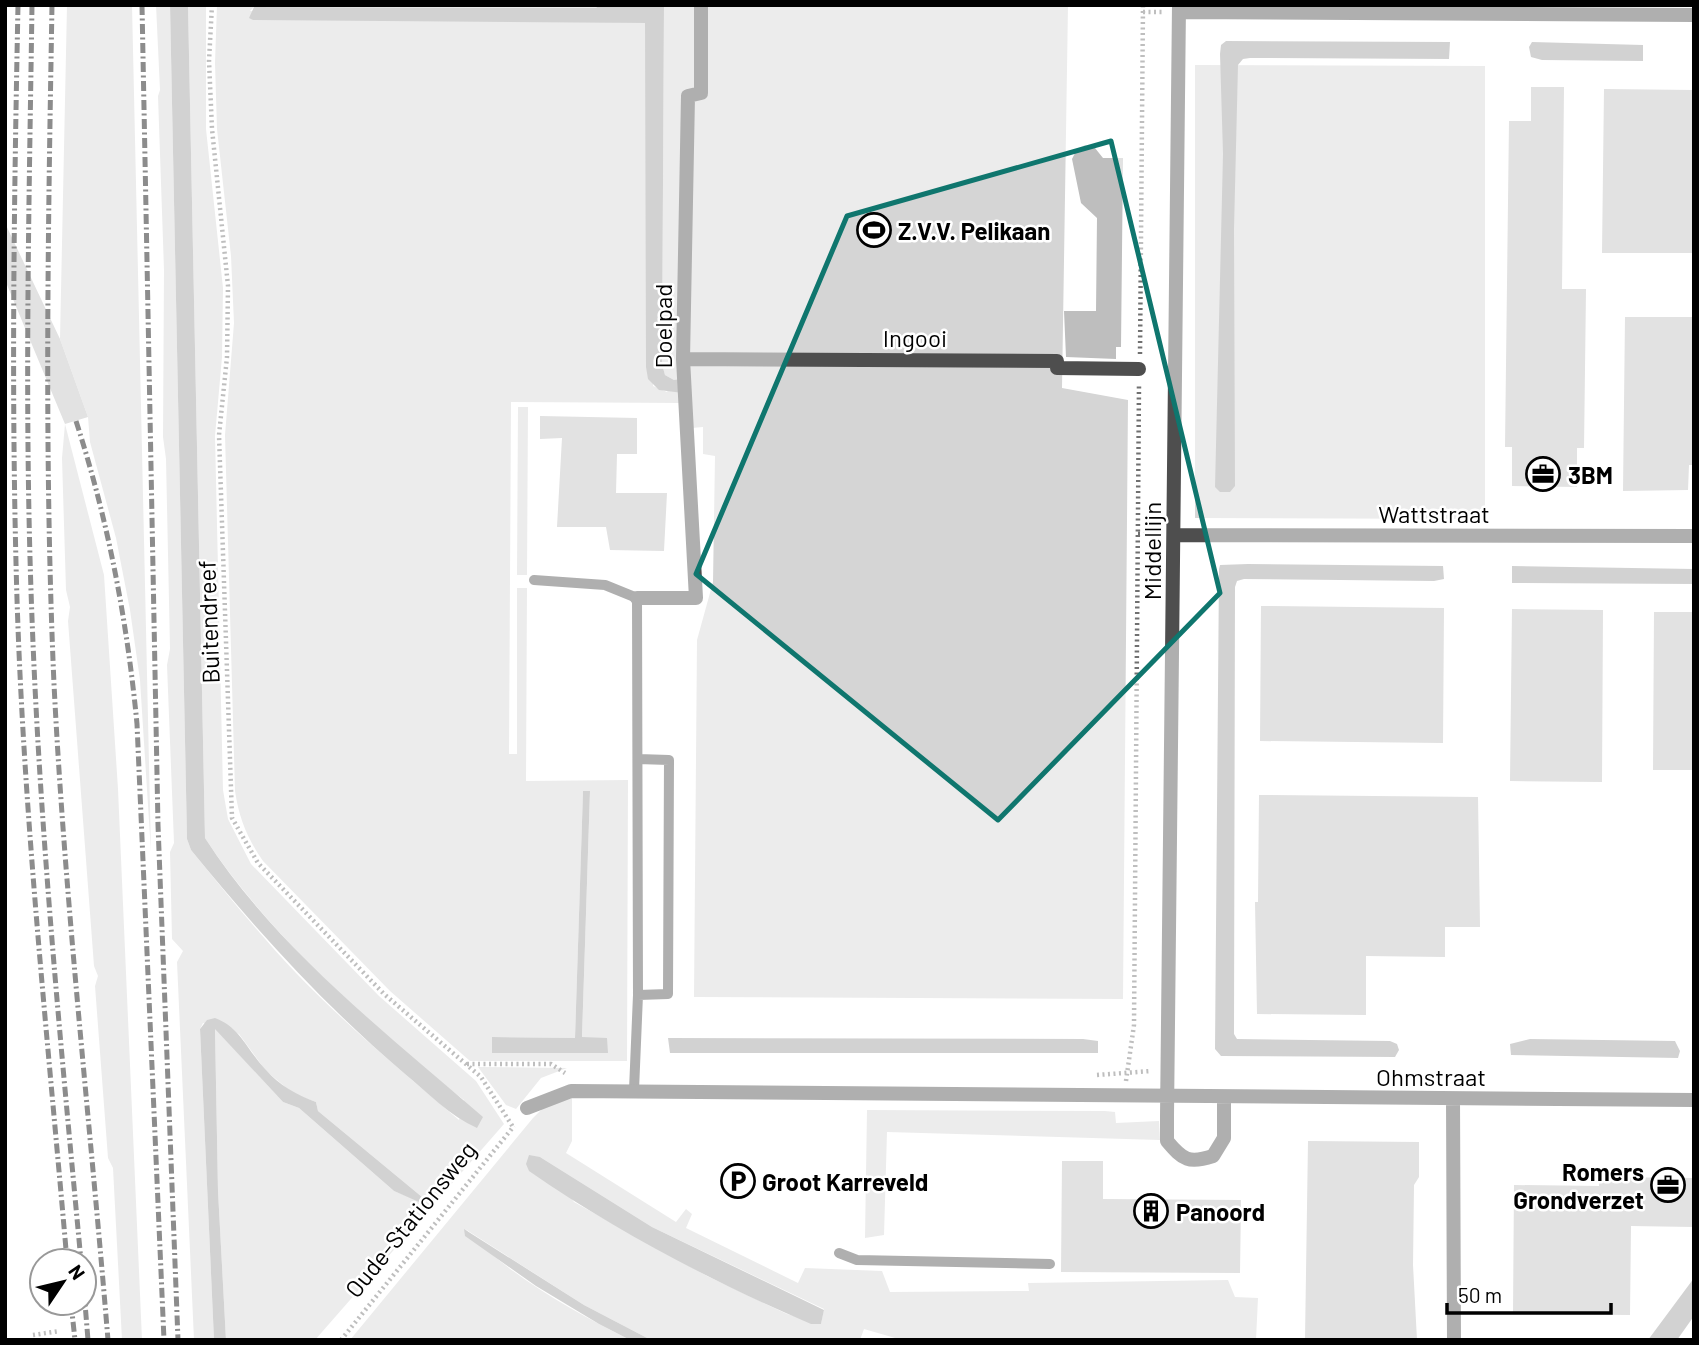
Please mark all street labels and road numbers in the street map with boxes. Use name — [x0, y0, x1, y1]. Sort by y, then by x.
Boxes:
street label: Doelpad — [648, 284, 677, 368]
street label: Ingooi — [883, 323, 947, 352]
street label: Wattstraat — [1378, 499, 1490, 528]
street label: Middellijn — [1137, 502, 1166, 600]
street label: Buitendreef — [191, 560, 225, 684]
street label: Ohmstraat — [1376, 1062, 1486, 1091]
street label: Oude-Stationsweg — [338, 1135, 482, 1303]

